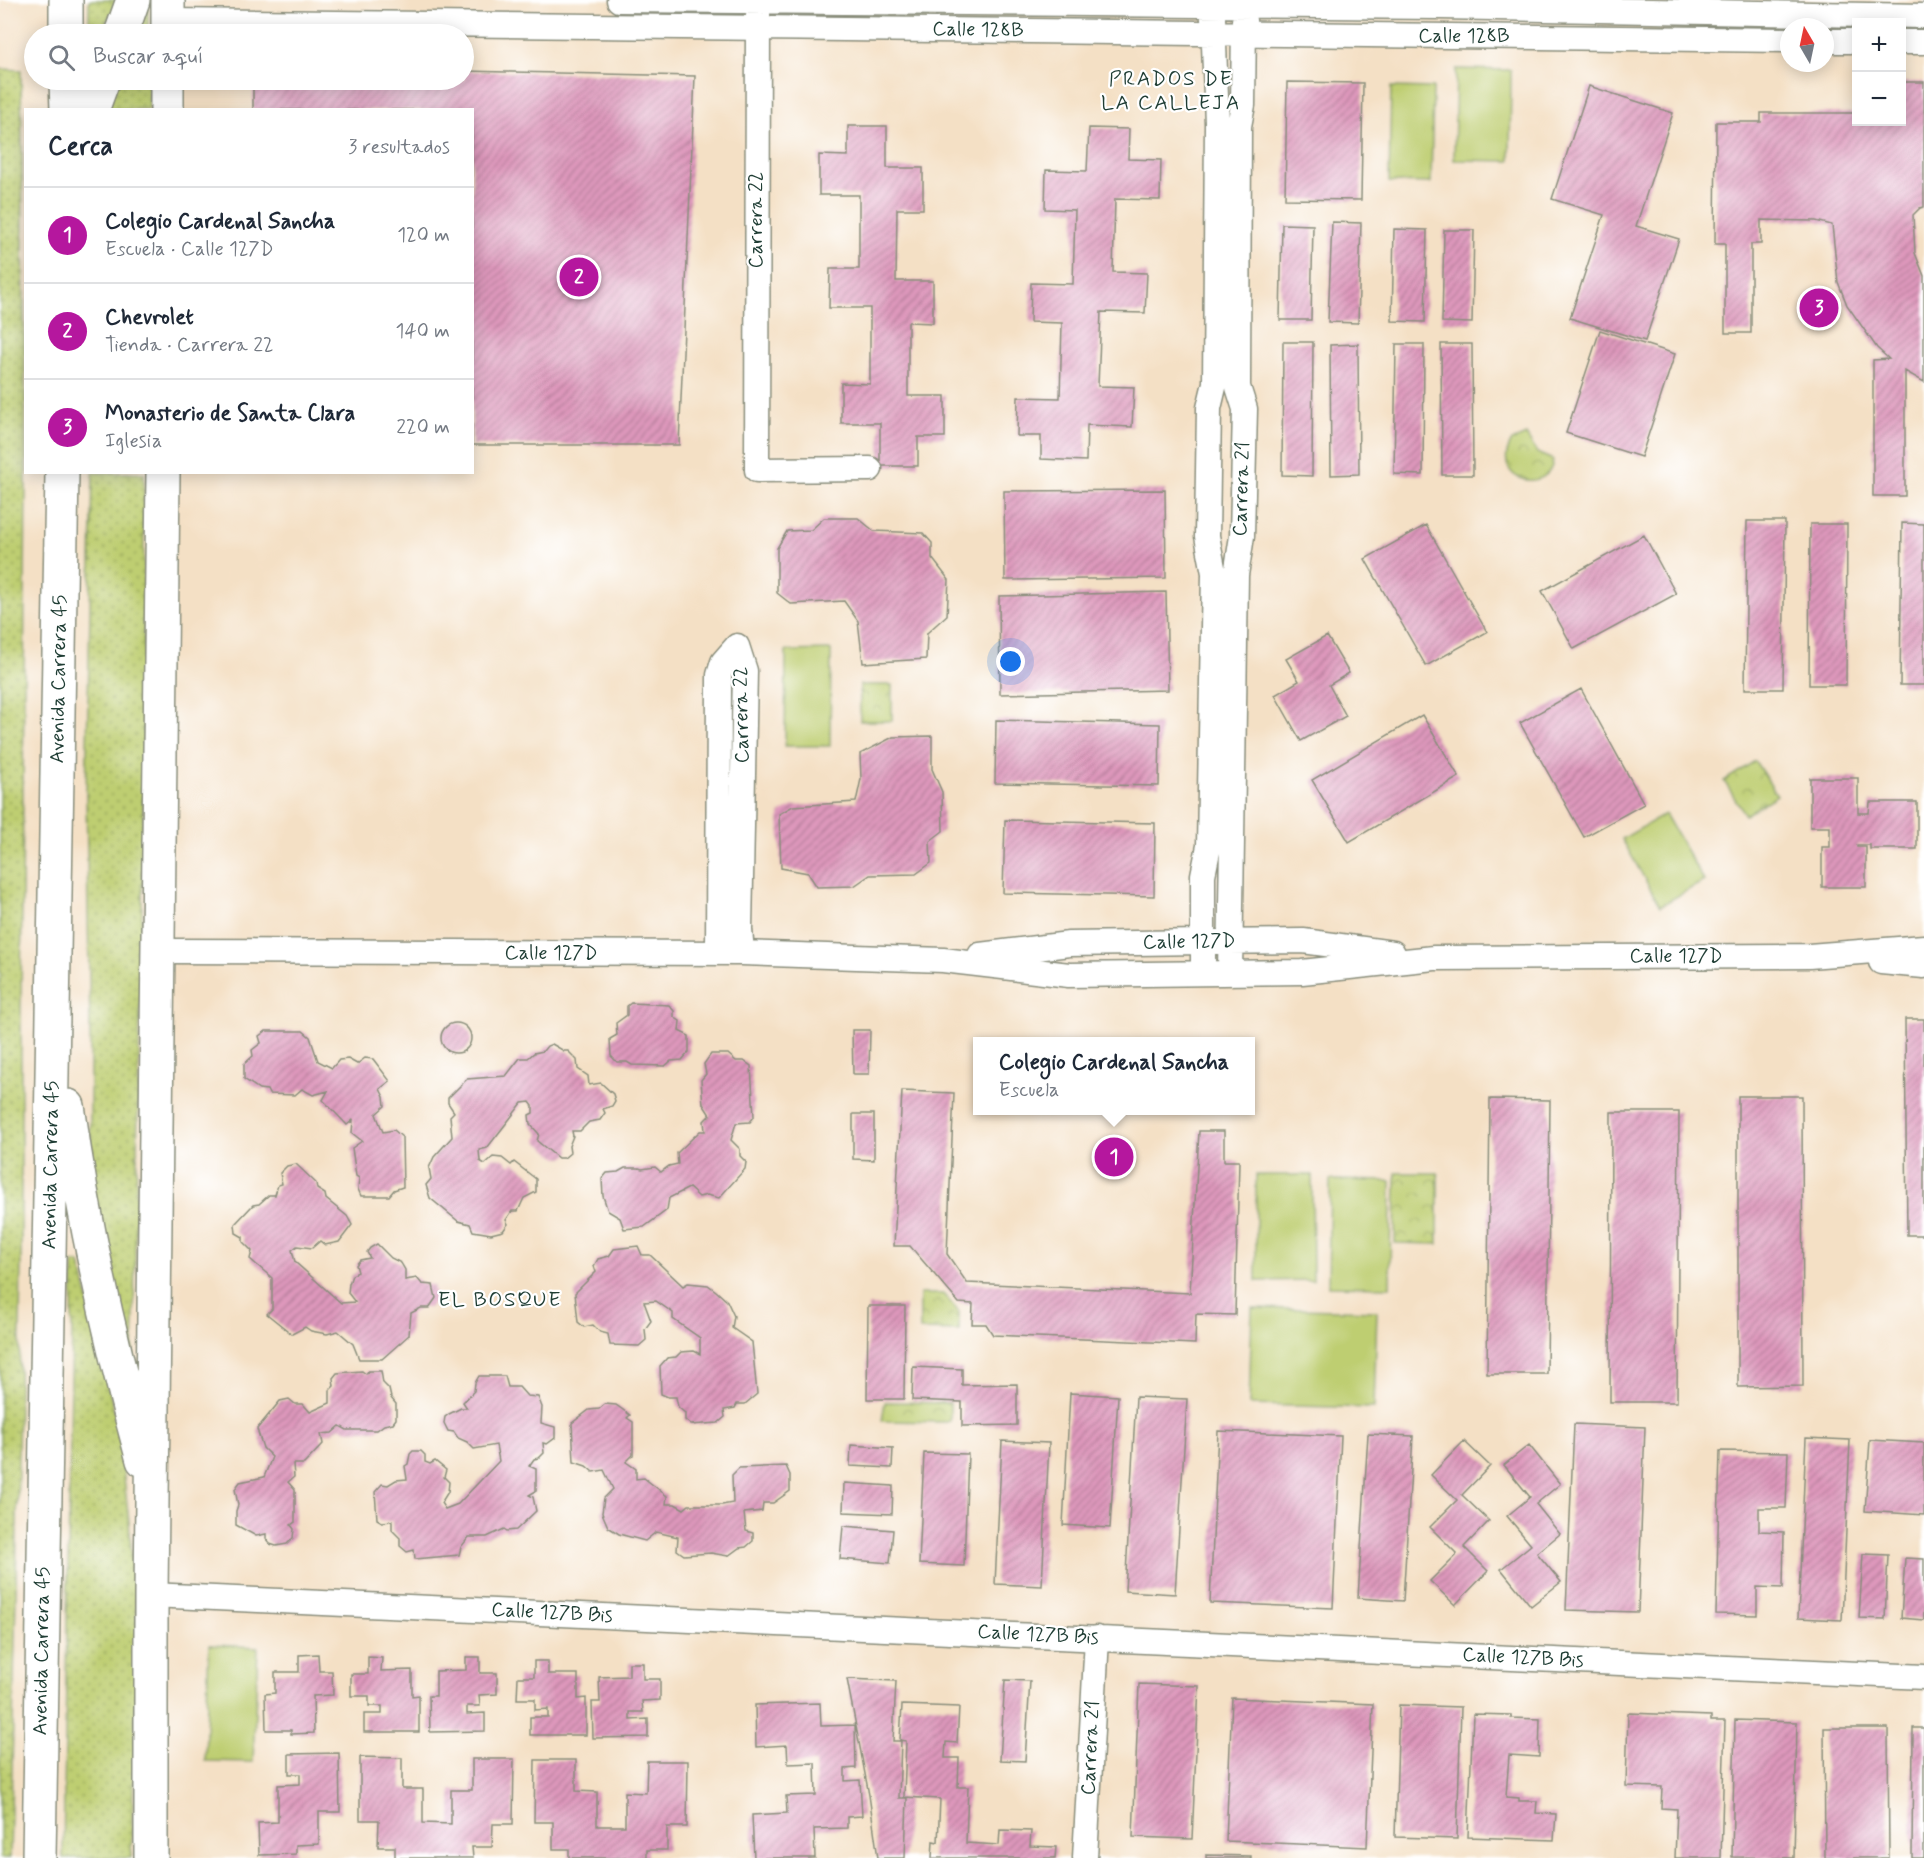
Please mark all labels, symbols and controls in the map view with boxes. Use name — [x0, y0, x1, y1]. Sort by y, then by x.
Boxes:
street label: Calle 128B — [932, 16, 1024, 44]
north arrow — [1780, 18, 1834, 72]
map controls — [1852, 18, 1906, 126]
button: + — [1852, 18, 1906, 72]
street label: Calle 128B — [1418, 23, 1510, 50]
search box — [24, 24, 474, 90]
icon: search — [45, 41, 78, 74]
text: Buscar aquí — [93, 43, 204, 71]
district label: PRADOS DE LA CALLEJA — [1101, 65, 1241, 117]
button: − — [1852, 72, 1906, 126]
text: Cerca — [48, 130, 113, 164]
text: 3 resultados — [348, 134, 450, 161]
street label: Carrera 22 — [743, 172, 770, 268]
text: Colegio Cardenal Sancha — [105, 208, 335, 236]
text: 1 — [63, 222, 72, 249]
text: 120 m — [397, 222, 450, 249]
text: Escuela · Calle 127D — [105, 236, 274, 263]
pin: 2 — [560, 254, 598, 300]
pin: 3 — [1800, 286, 1838, 330]
text: Chevrolet — [105, 304, 194, 332]
text: 2 — [63, 318, 72, 345]
text: 140 m — [396, 318, 450, 345]
text: Tienda · Carrera 22 — [105, 332, 274, 359]
text: Monasterio de Santa Clara — [105, 400, 355, 428]
text: 3 — [63, 414, 72, 441]
text: 220 m — [396, 414, 450, 441]
text: Iglesia — [105, 428, 162, 455]
street label: Carrera 21 — [1227, 441, 1257, 537]
street label: Avenida Carrera 45 — [44, 594, 74, 764]
your location — [996, 647, 1025, 676]
street label: Carrera 22 — [728, 666, 756, 764]
street label: Calle 127D — [1142, 928, 1236, 956]
street label: Calle 127D — [505, 940, 597, 967]
street label: Calle 127D — [1630, 943, 1722, 970]
popup — [973, 1037, 1255, 1115]
text: Colegio Cardenal Sancha — [999, 1049, 1229, 1077]
text: Escuela — [999, 1077, 1059, 1104]
street label: Avenida Carrera 45 — [36, 1080, 66, 1250]
pin: 1 — [1094, 1134, 1134, 1180]
district label: EL BOSQUE — [438, 1286, 562, 1314]
street label: Avenida Carrera 45 — [27, 1566, 57, 1736]
street label: Calle 127B Bis — [491, 1596, 614, 1630]
street label: Calle 127B Bis — [977, 1618, 1100, 1652]
street label: Calle 127B Bis — [1462, 1641, 1585, 1675]
street label: Carrera 21 — [1075, 1700, 1107, 1796]

